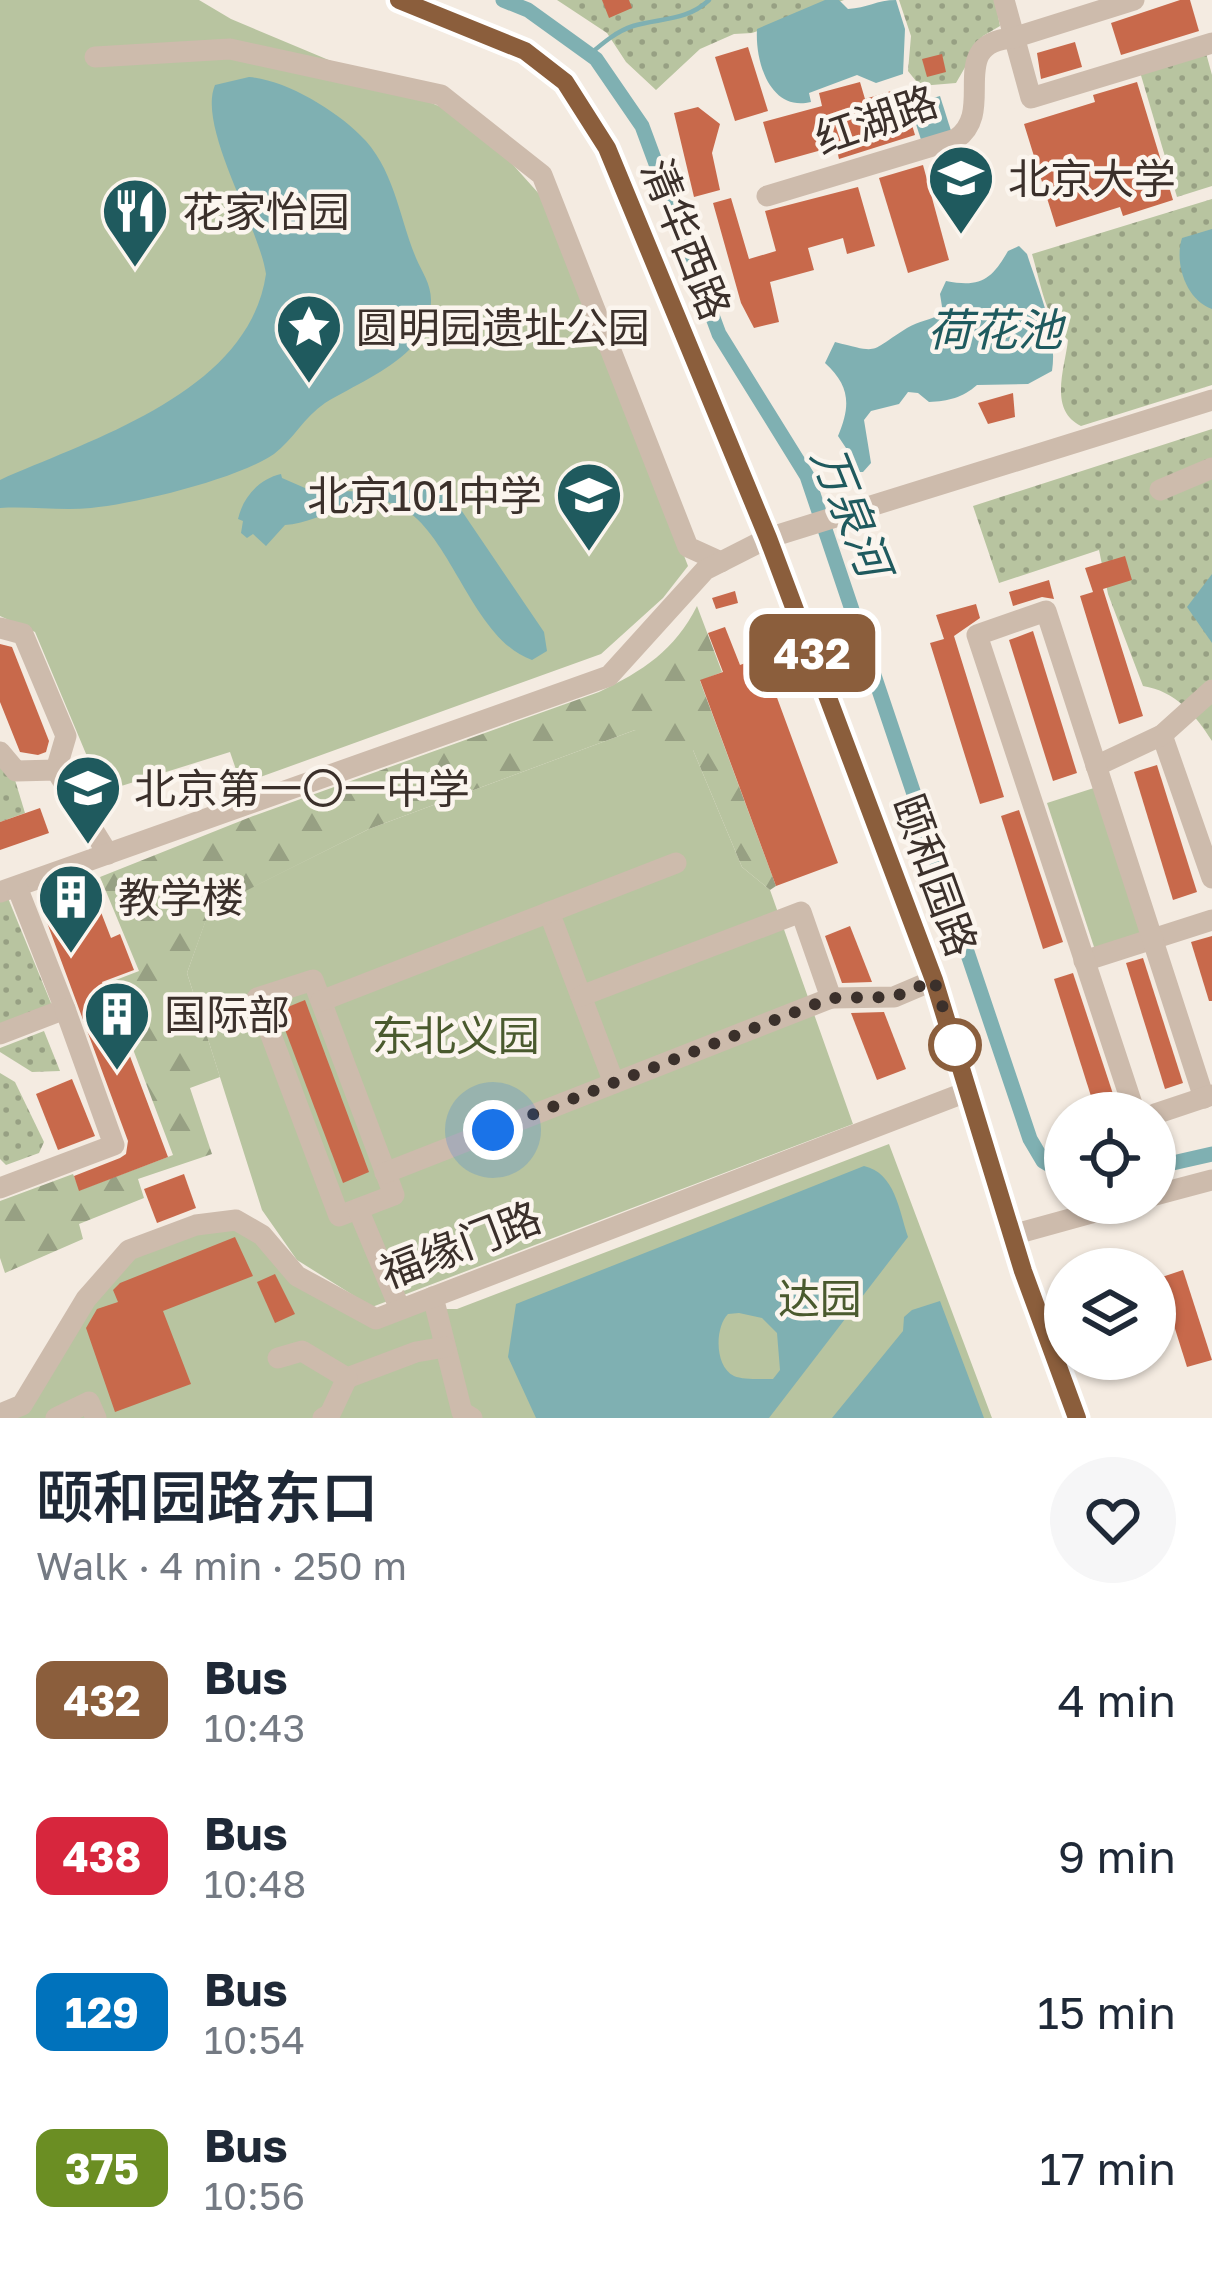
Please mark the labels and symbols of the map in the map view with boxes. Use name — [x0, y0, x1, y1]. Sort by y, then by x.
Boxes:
street label: 红湖路 — [808, 75, 944, 163]
school or university icon: 北京大学 — [926, 143, 996, 237]
street label: 清华西路 — [632, 152, 742, 326]
place label: 北京大学 — [1008, 153, 1176, 203]
restaurant icon: 花家怡园 — [100, 176, 170, 270]
place label: 花家怡园 — [182, 186, 350, 236]
place icon: 圆明园遗址公园 — [274, 292, 344, 386]
place label: 圆明园遗址公园 — [356, 302, 650, 352]
water label: 荷花池 — [927, 302, 1066, 356]
water label: 万泉河 — [802, 438, 905, 591]
school or university icon: 北京101中学 — [554, 460, 624, 554]
place label: 北京101中学 — [307, 470, 542, 520]
line badge: 432 — [743, 614, 881, 692]
school or university icon: 北京第一〇一中学 — [53, 753, 123, 847]
place label: 北京第一〇一中学 — [134, 763, 470, 813]
street label: 颐和园路 — [884, 788, 988, 962]
building icon: 教学楼 — [36, 862, 106, 956]
place label: 教学楼 — [118, 872, 244, 922]
building icon: 国际部 — [82, 979, 152, 1073]
place label: 国际部 — [164, 989, 290, 1039]
park label: 东北义园 — [372, 1010, 540, 1060]
unlabelled marker — [930, 1020, 980, 1070]
your location — [463, 1100, 523, 1160]
street label: 福缘门路 — [373, 1191, 547, 1297]
park label: 达园 — [778, 1273, 862, 1323]

